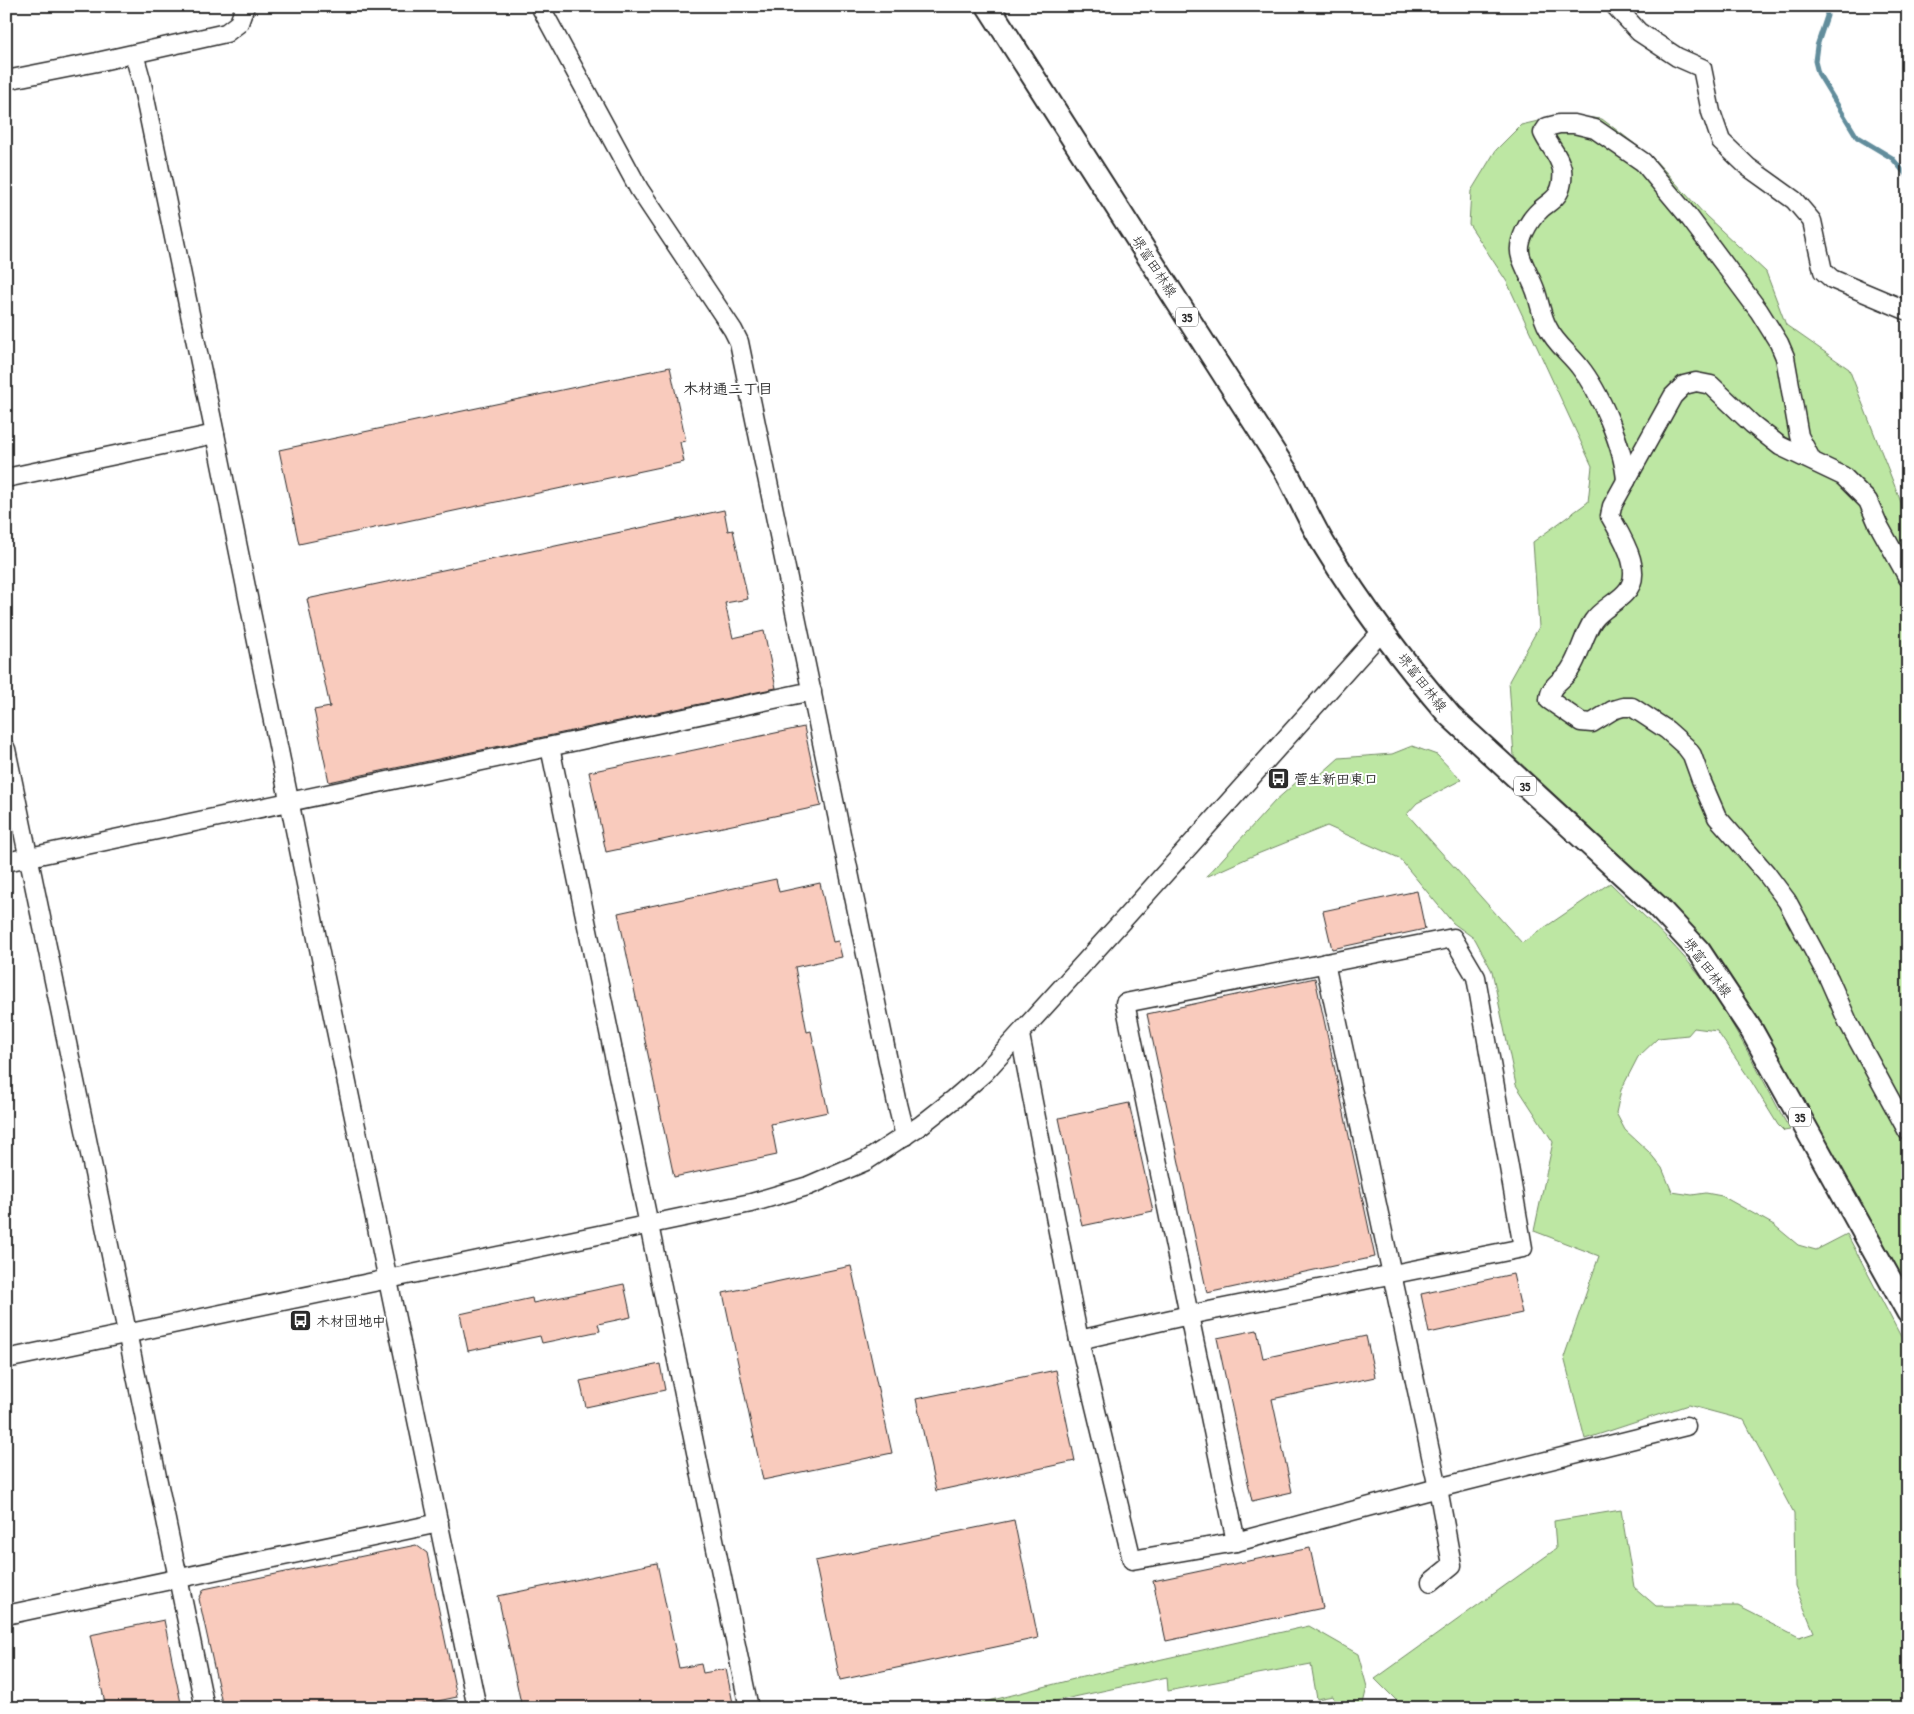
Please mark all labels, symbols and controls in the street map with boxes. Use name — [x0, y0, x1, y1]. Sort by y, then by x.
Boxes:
street label: 堺富田林線 — [1128, 231, 1182, 301]
road number: 35 — [1176, 308, 1198, 326]
district label: 木材通二丁目 — [683, 378, 773, 399]
street label: 堺富田林線 — [1394, 649, 1452, 715]
bus stop icon: 菅生新田東口 — [1266, 766, 1290, 790]
place label: 菅生新田東口 — [1294, 769, 1378, 788]
road number: 35 — [1514, 776, 1536, 796]
street label: 堺富田林線 — [1679, 933, 1737, 1001]
road number: 35 — [1789, 1108, 1811, 1126]
bus stop icon: 木材団地中 — [288, 1308, 312, 1332]
place label: 木材団地中 — [316, 1311, 386, 1330]

